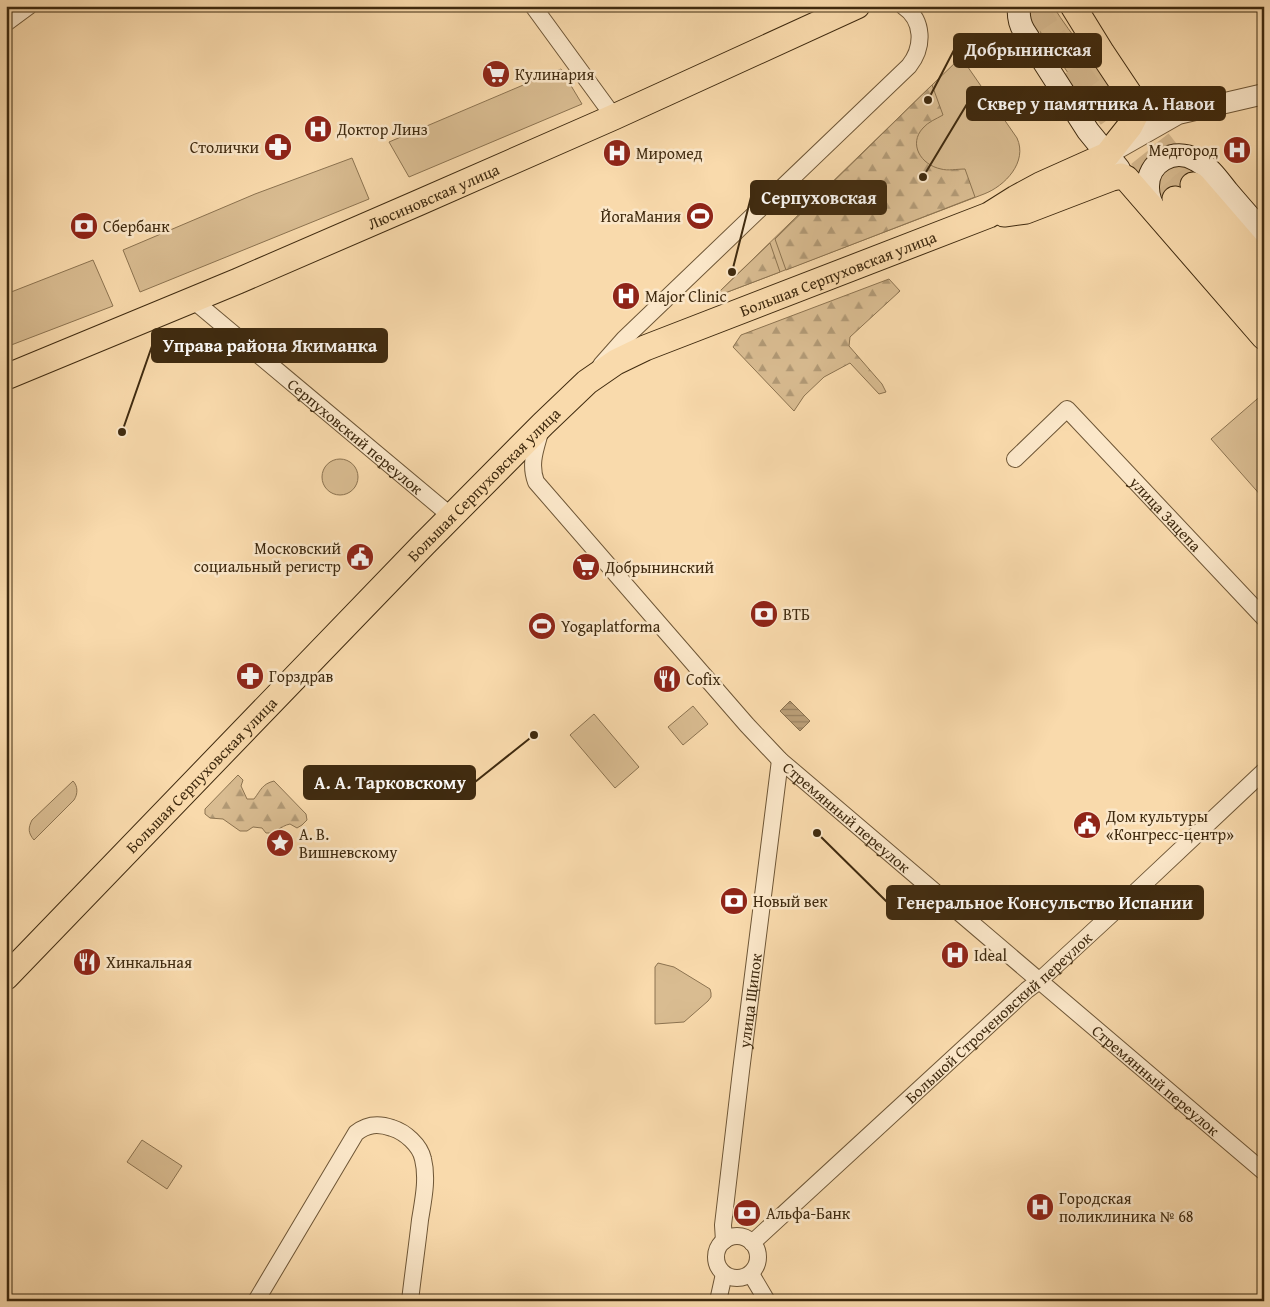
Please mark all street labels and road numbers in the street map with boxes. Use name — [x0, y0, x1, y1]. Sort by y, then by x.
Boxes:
street label: Люсиновская улица — [364, 157, 503, 235]
street label: Большая Серпуховская улица — [736, 224, 940, 322]
street label: Серпуховский переулок — [283, 372, 429, 500]
street label: Большая Серпуховская улица — [401, 401, 566, 567]
street label: улица Зацепа — [1123, 470, 1208, 557]
street label: Большая Серпуховская улица — [120, 691, 283, 858]
street label: Стремянный переулок — [778, 756, 916, 879]
street label: Большой Строченовский переулок — [899, 926, 1098, 1109]
street label: улица Щипок — [732, 951, 768, 1050]
street label: Стремянный переулок — [1087, 1019, 1226, 1142]

